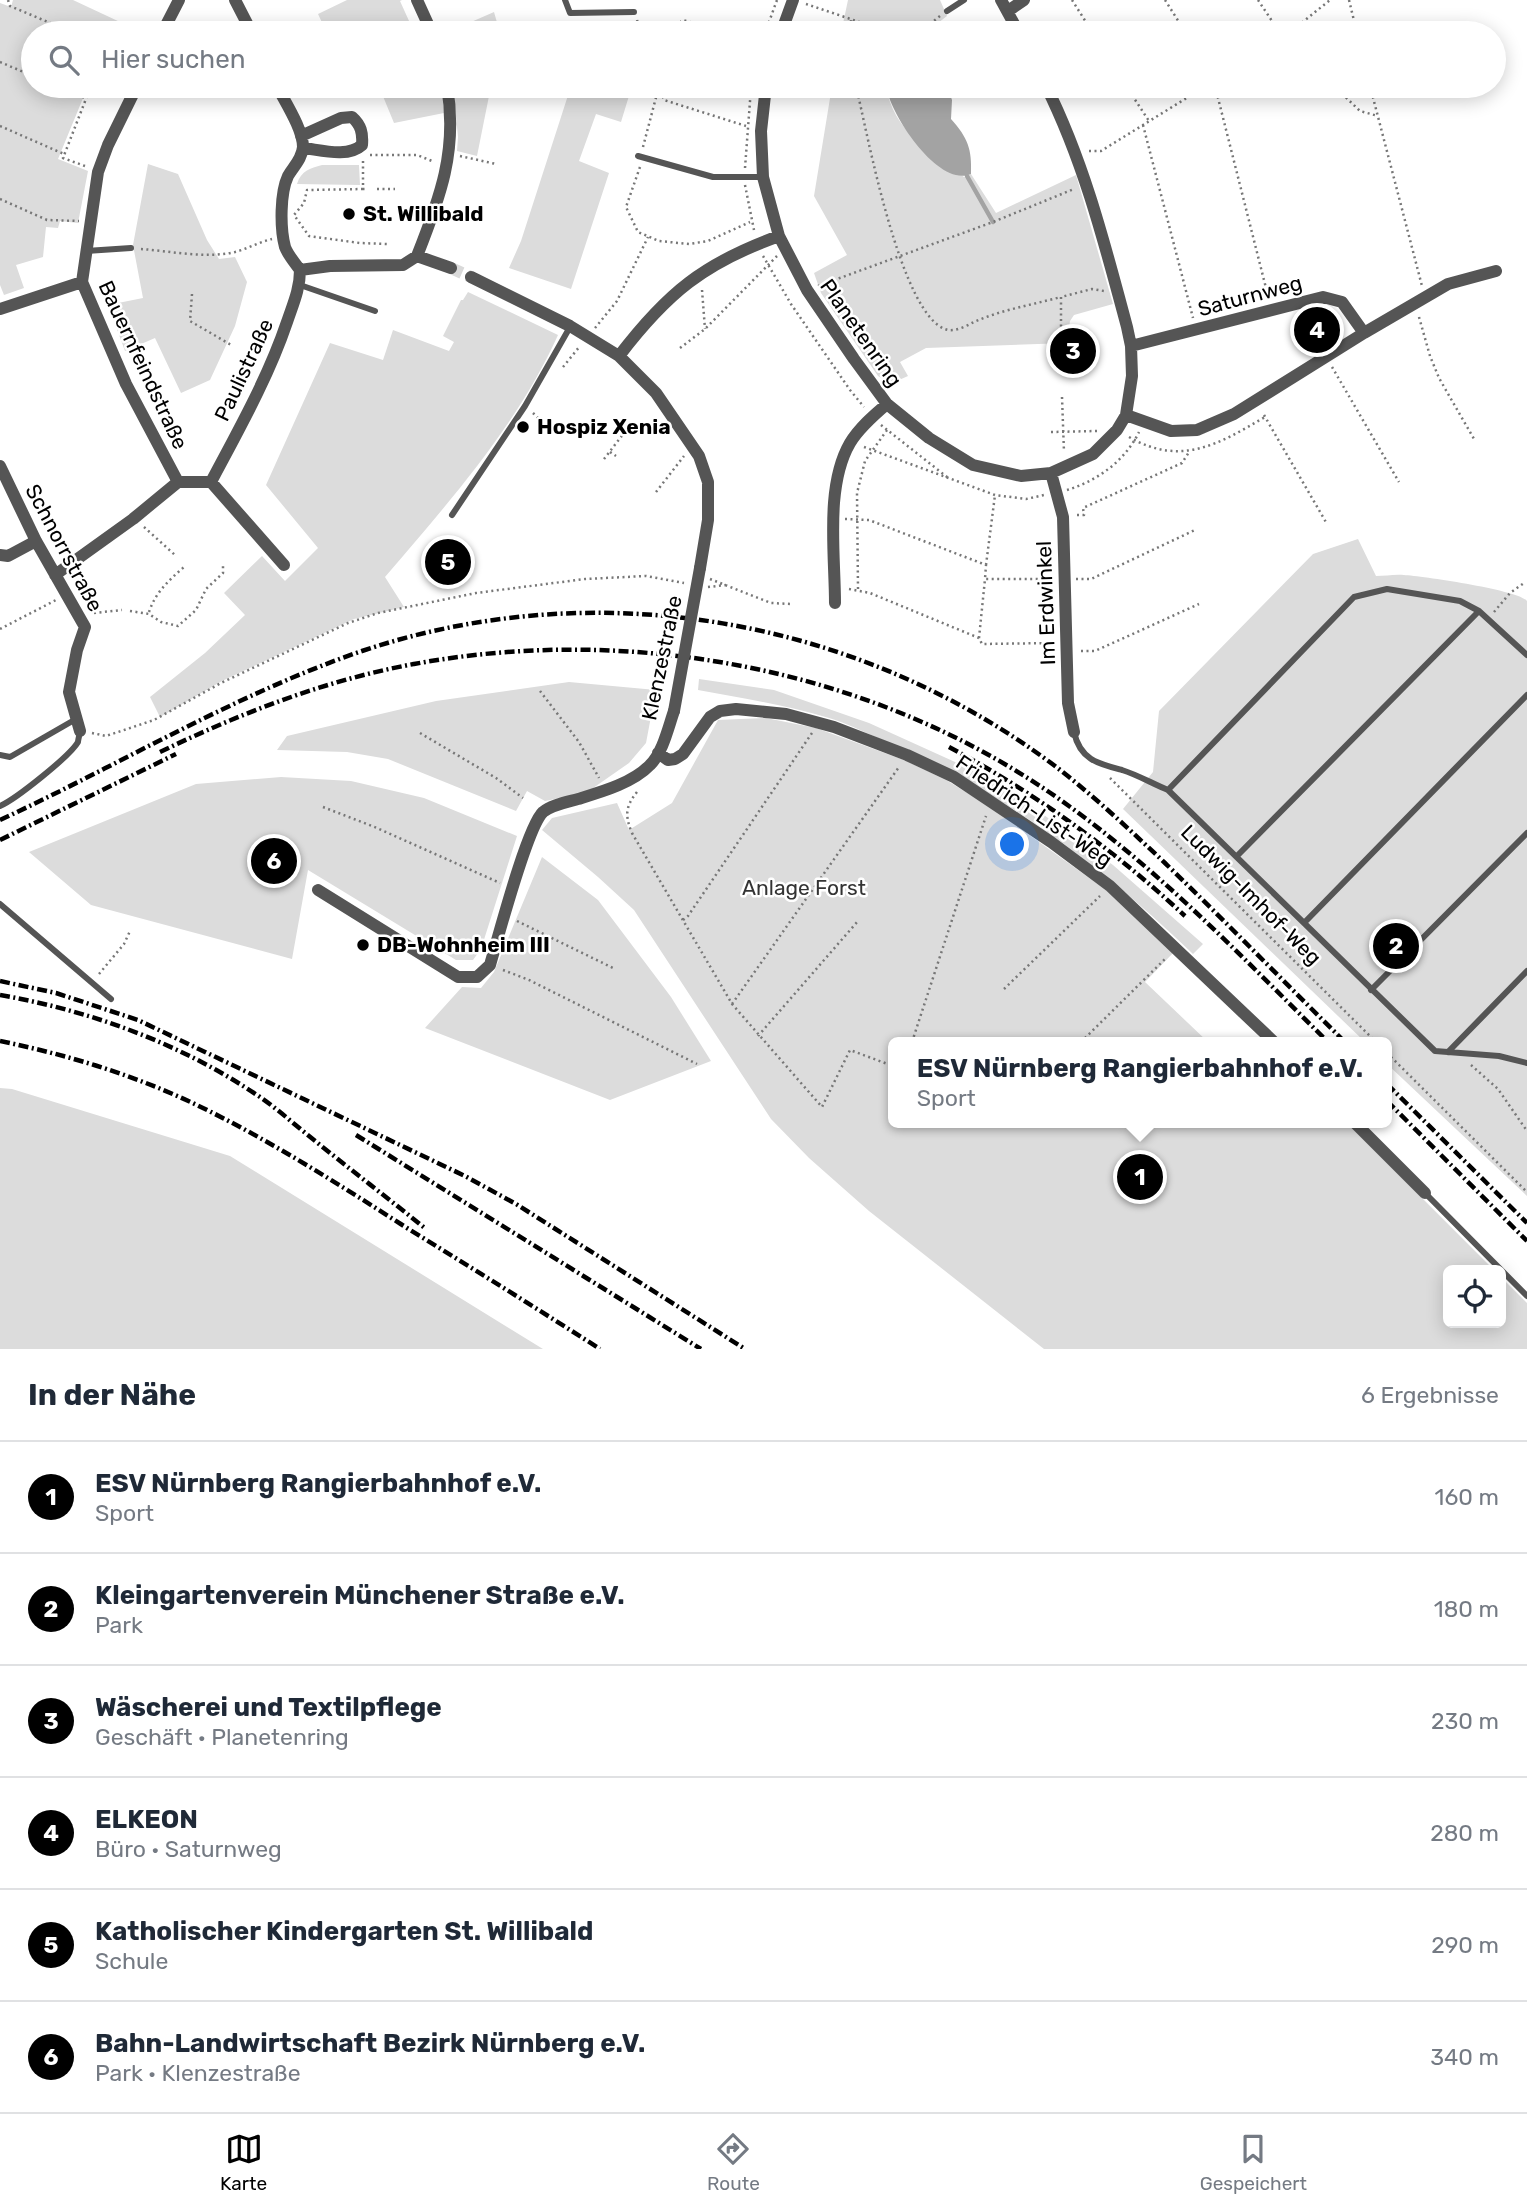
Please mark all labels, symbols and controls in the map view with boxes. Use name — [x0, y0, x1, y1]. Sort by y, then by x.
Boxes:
search box — [21, 21, 1506, 98]
icon: search — [45, 41, 83, 79]
text: Hier suchen — [101, 44, 246, 75]
place label: St. Willibald — [363, 201, 483, 226]
marker: St. Willibald — [341, 206, 357, 222]
street label: Saturnweg — [1195, 270, 1305, 321]
street label: Planetenring — [815, 274, 908, 391]
street label: Bauernfeindstraße — [93, 277, 193, 453]
pin: 4 — [1294, 304, 1340, 356]
street label: Paulistraße — [209, 315, 278, 425]
pin: 3 — [1050, 325, 1096, 377]
place label: Hospiz Xenia — [537, 414, 671, 439]
marker: Hospiz Xenia — [515, 419, 531, 435]
street label: Schnorrstraße — [20, 480, 108, 616]
pin: 5 — [425, 536, 471, 588]
street label: Im Erdwinkel — [1031, 540, 1060, 666]
street label: Klenzestraße — [636, 593, 687, 723]
street label: Friedrich-List-Weg — [952, 749, 1117, 872]
street label: Ludwig-Imhof-Weg — [1176, 819, 1327, 970]
your location — [995, 827, 1029, 861]
pin: 6 — [251, 835, 297, 887]
park label: Anlage Forst — [742, 875, 866, 900]
pin: 2 — [1373, 920, 1419, 972]
place label: DB-Wohnheim III — [377, 932, 550, 957]
marker: DB-Wohnheim III — [355, 937, 371, 953]
popup — [888, 1037, 1392, 1128]
text: ESV Nürnberg Rangierbahnhof e.V. — [917, 1053, 1363, 1084]
text: Sport — [917, 1084, 976, 1112]
pin: 1 — [1117, 1151, 1163, 1203]
map controls — [1443, 1265, 1506, 1328]
button: locate — [1443, 1265, 1506, 1328]
text: In der Nähe — [28, 1377, 196, 1413]
text: 6 Ergebnisse — [1361, 1381, 1499, 1409]
text: ESV Nürnberg Rangierbahnhof e.V. — [95, 1468, 541, 1499]
text: 1 — [45, 1483, 57, 1511]
text: 160 m — [1435, 1483, 1499, 1511]
text: Sport — [95, 1499, 154, 1527]
text: Kleingartenverein Münchener Straße e.V. — [95, 1580, 625, 1611]
text: 2 — [44, 1595, 58, 1623]
text: 180 m — [1434, 1595, 1499, 1623]
text: Park — [95, 1611, 143, 1639]
text: Wäscherei und Textilpflege — [95, 1692, 442, 1723]
text: 3 — [43, 1707, 59, 1735]
text: 230 m — [1431, 1707, 1499, 1735]
text: Geschäft · Planetenring — [95, 1723, 349, 1751]
text: ELKEON — [95, 1804, 198, 1835]
text: 4 — [43, 1819, 59, 1847]
text: 280 m — [1430, 1819, 1499, 1847]
text: Büro · Saturnweg — [95, 1835, 282, 1863]
text: Katholischer Kindergarten St. Willibald — [95, 1916, 593, 1947]
text: 5 — [44, 1931, 58, 1959]
text: 290 m — [1431, 1931, 1499, 1959]
text: Schule — [95, 1947, 168, 1975]
text: Bahn-Landwirtschaft Bezirk Nürnberg e.V. — [95, 2028, 645, 2059]
text: 6 — [44, 2043, 58, 2071]
text: 340 m — [1430, 2043, 1499, 2071]
text: Park · Klenzestraße — [95, 2059, 301, 2087]
tab: Karte — [220, 2130, 267, 2195]
tab: Route — [707, 2130, 760, 2195]
tab: Gespeichert — [1200, 2130, 1307, 2195]

